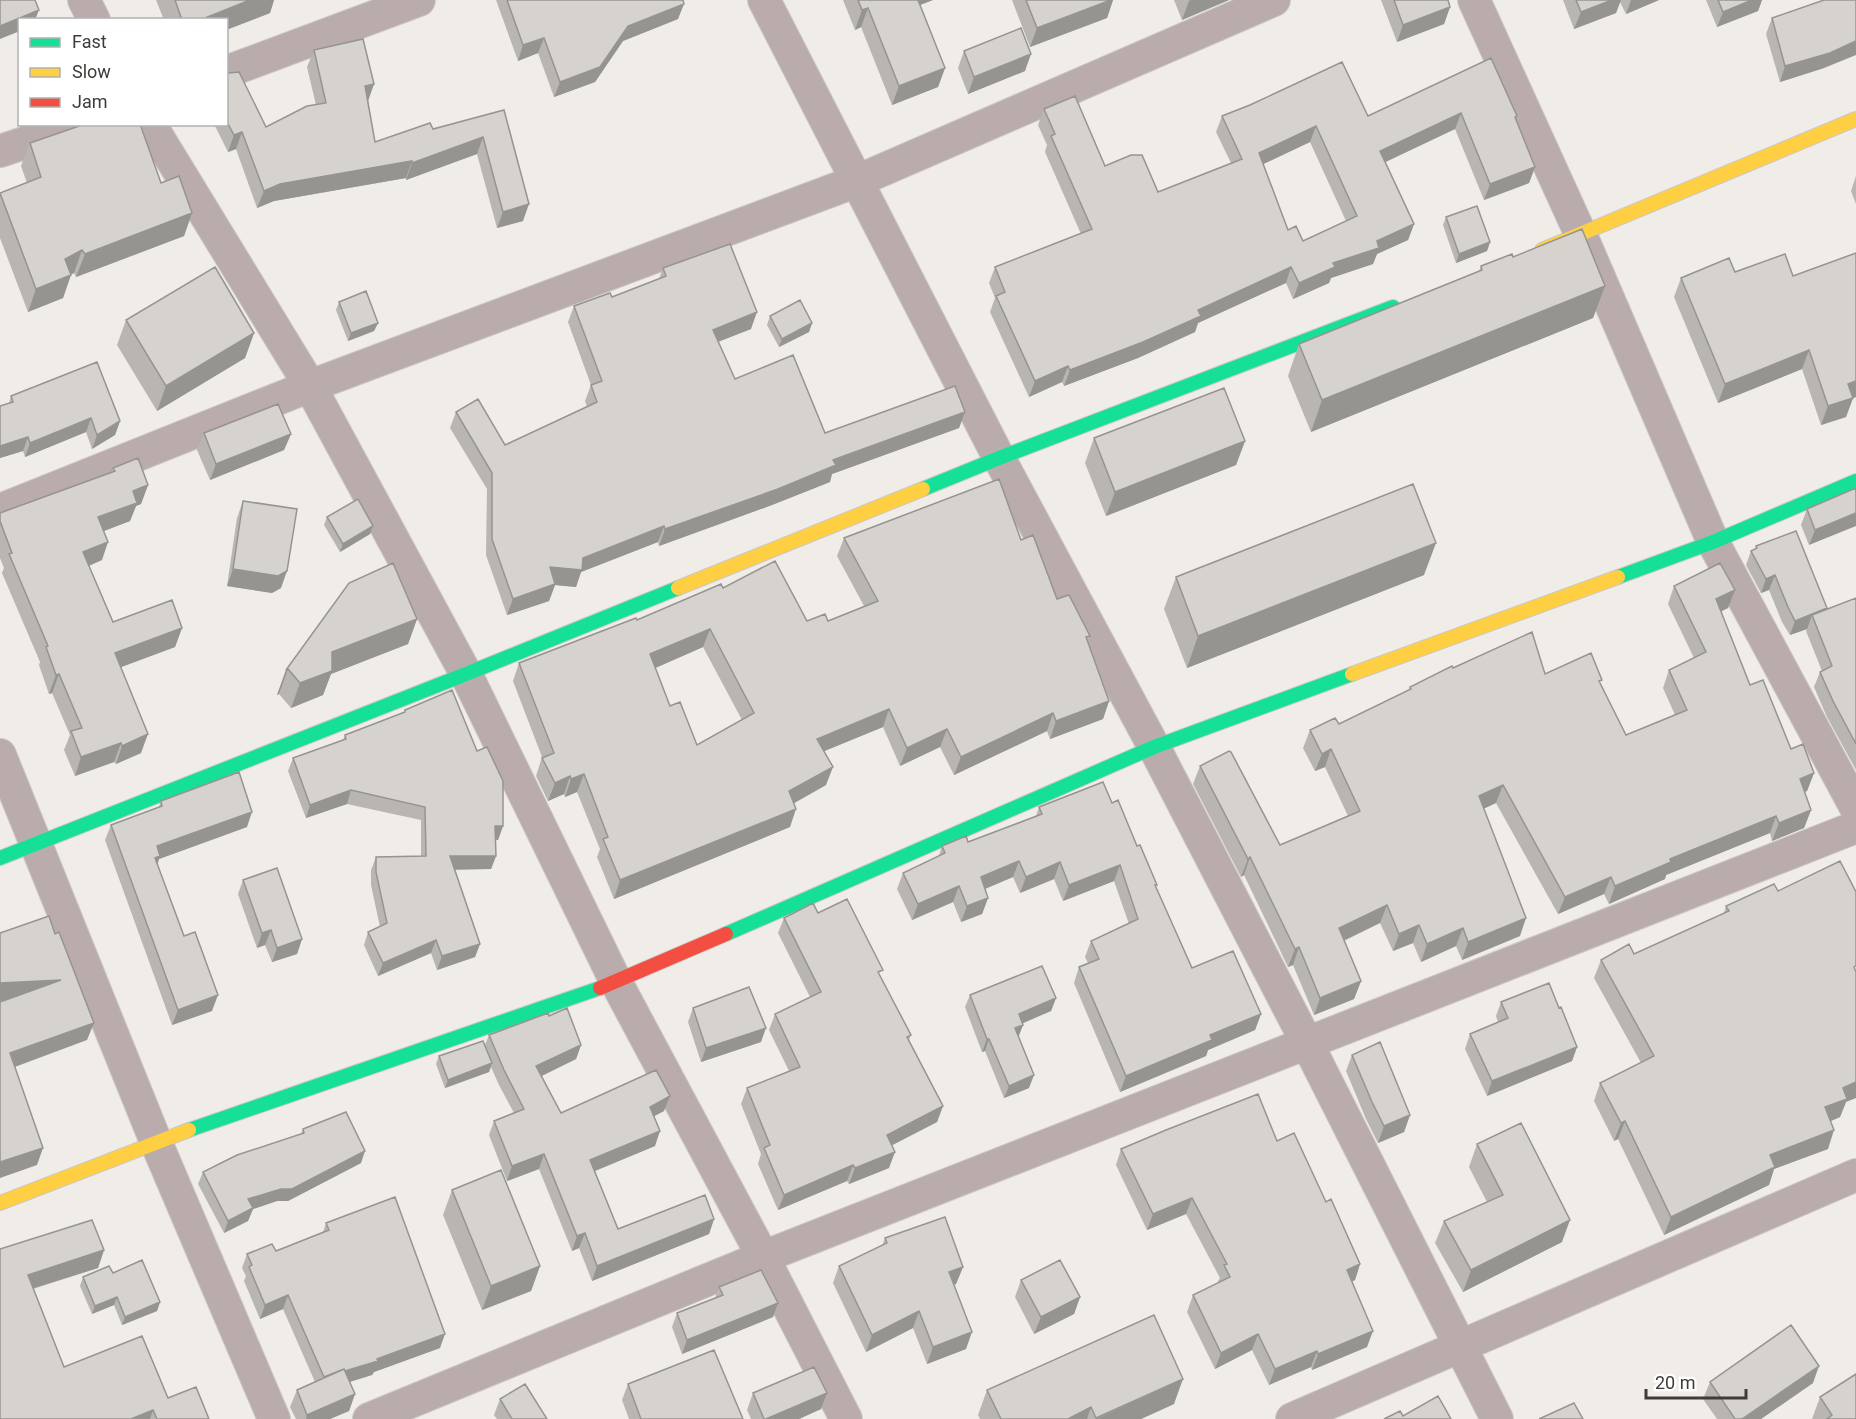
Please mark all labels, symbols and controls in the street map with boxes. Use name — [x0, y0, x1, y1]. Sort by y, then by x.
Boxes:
legend — [18, 18, 228, 126]
text: Fast — [72, 31, 107, 52]
text: Slow — [72, 61, 111, 82]
text: Jam — [72, 91, 108, 112]
scale bar — [1646, 1362, 1746, 1400]
text: 20 m — [1655, 1372, 1695, 1393]

